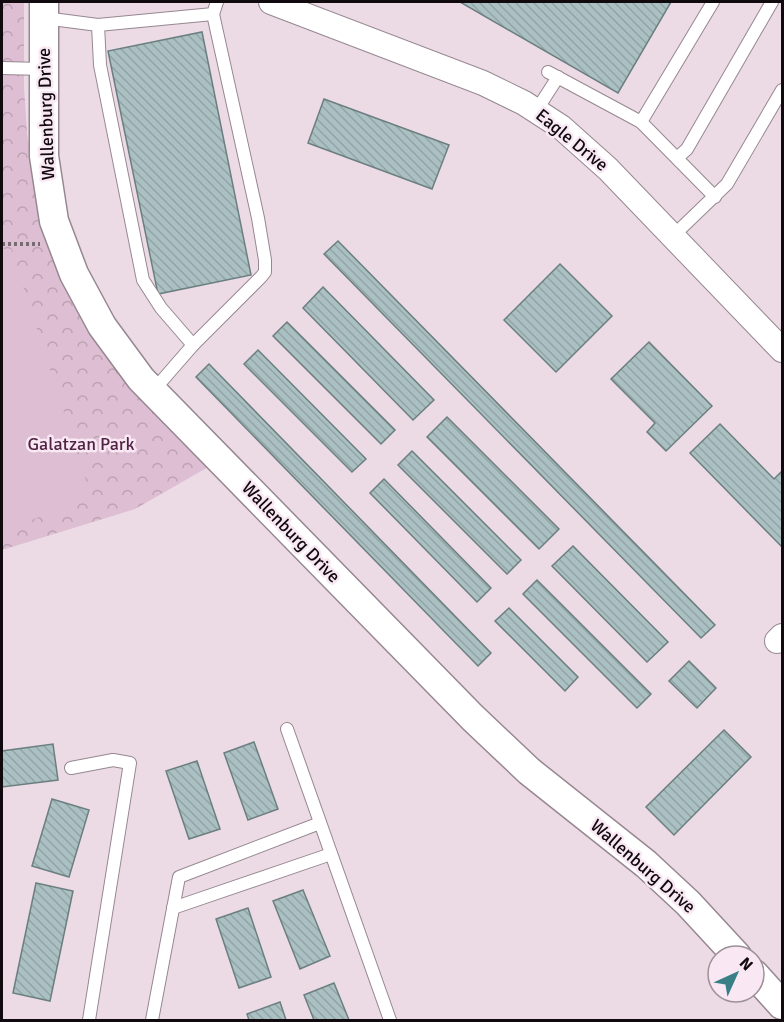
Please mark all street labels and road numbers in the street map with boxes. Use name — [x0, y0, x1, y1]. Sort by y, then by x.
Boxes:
street label: Wallenburg Drive — [33, 47, 59, 181]
street label: Eagle Drive — [531, 104, 613, 176]
street label: Wallenburg Drive — [237, 477, 345, 587]
street label: Wallenburg Drive — [586, 814, 700, 918]

